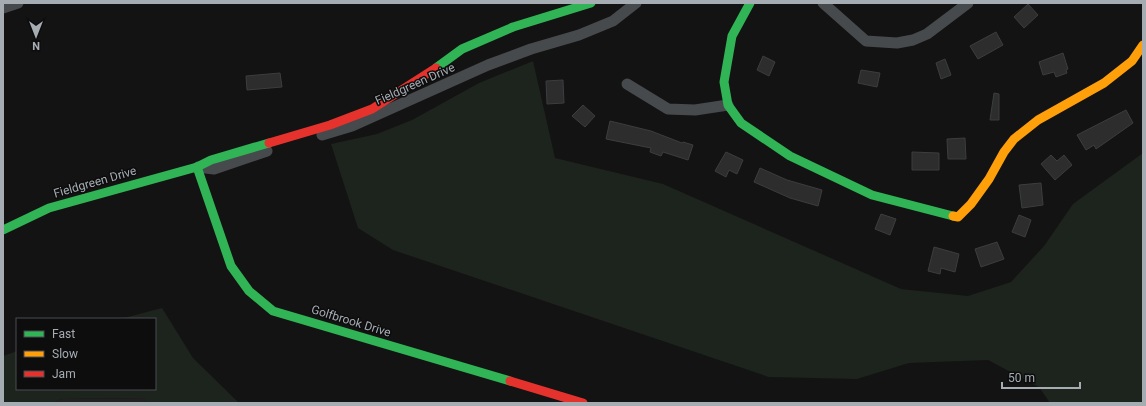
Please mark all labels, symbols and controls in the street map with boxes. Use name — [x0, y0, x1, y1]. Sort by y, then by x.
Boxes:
north arrow — [16, 16, 56, 56]
text: N — [32, 39, 40, 52]
street label: Fieldgreen Drive — [373, 60, 457, 108]
street label: Fieldgreen Drive — [52, 163, 138, 201]
street label: Golfbrook Drive — [310, 302, 392, 340]
legend — [16, 318, 156, 390]
text: Fast — [52, 327, 75, 341]
text: Slow — [52, 347, 78, 361]
scale bar — [1002, 364, 1080, 390]
text: Jam — [52, 367, 76, 381]
text: 50 m — [1008, 371, 1035, 385]

